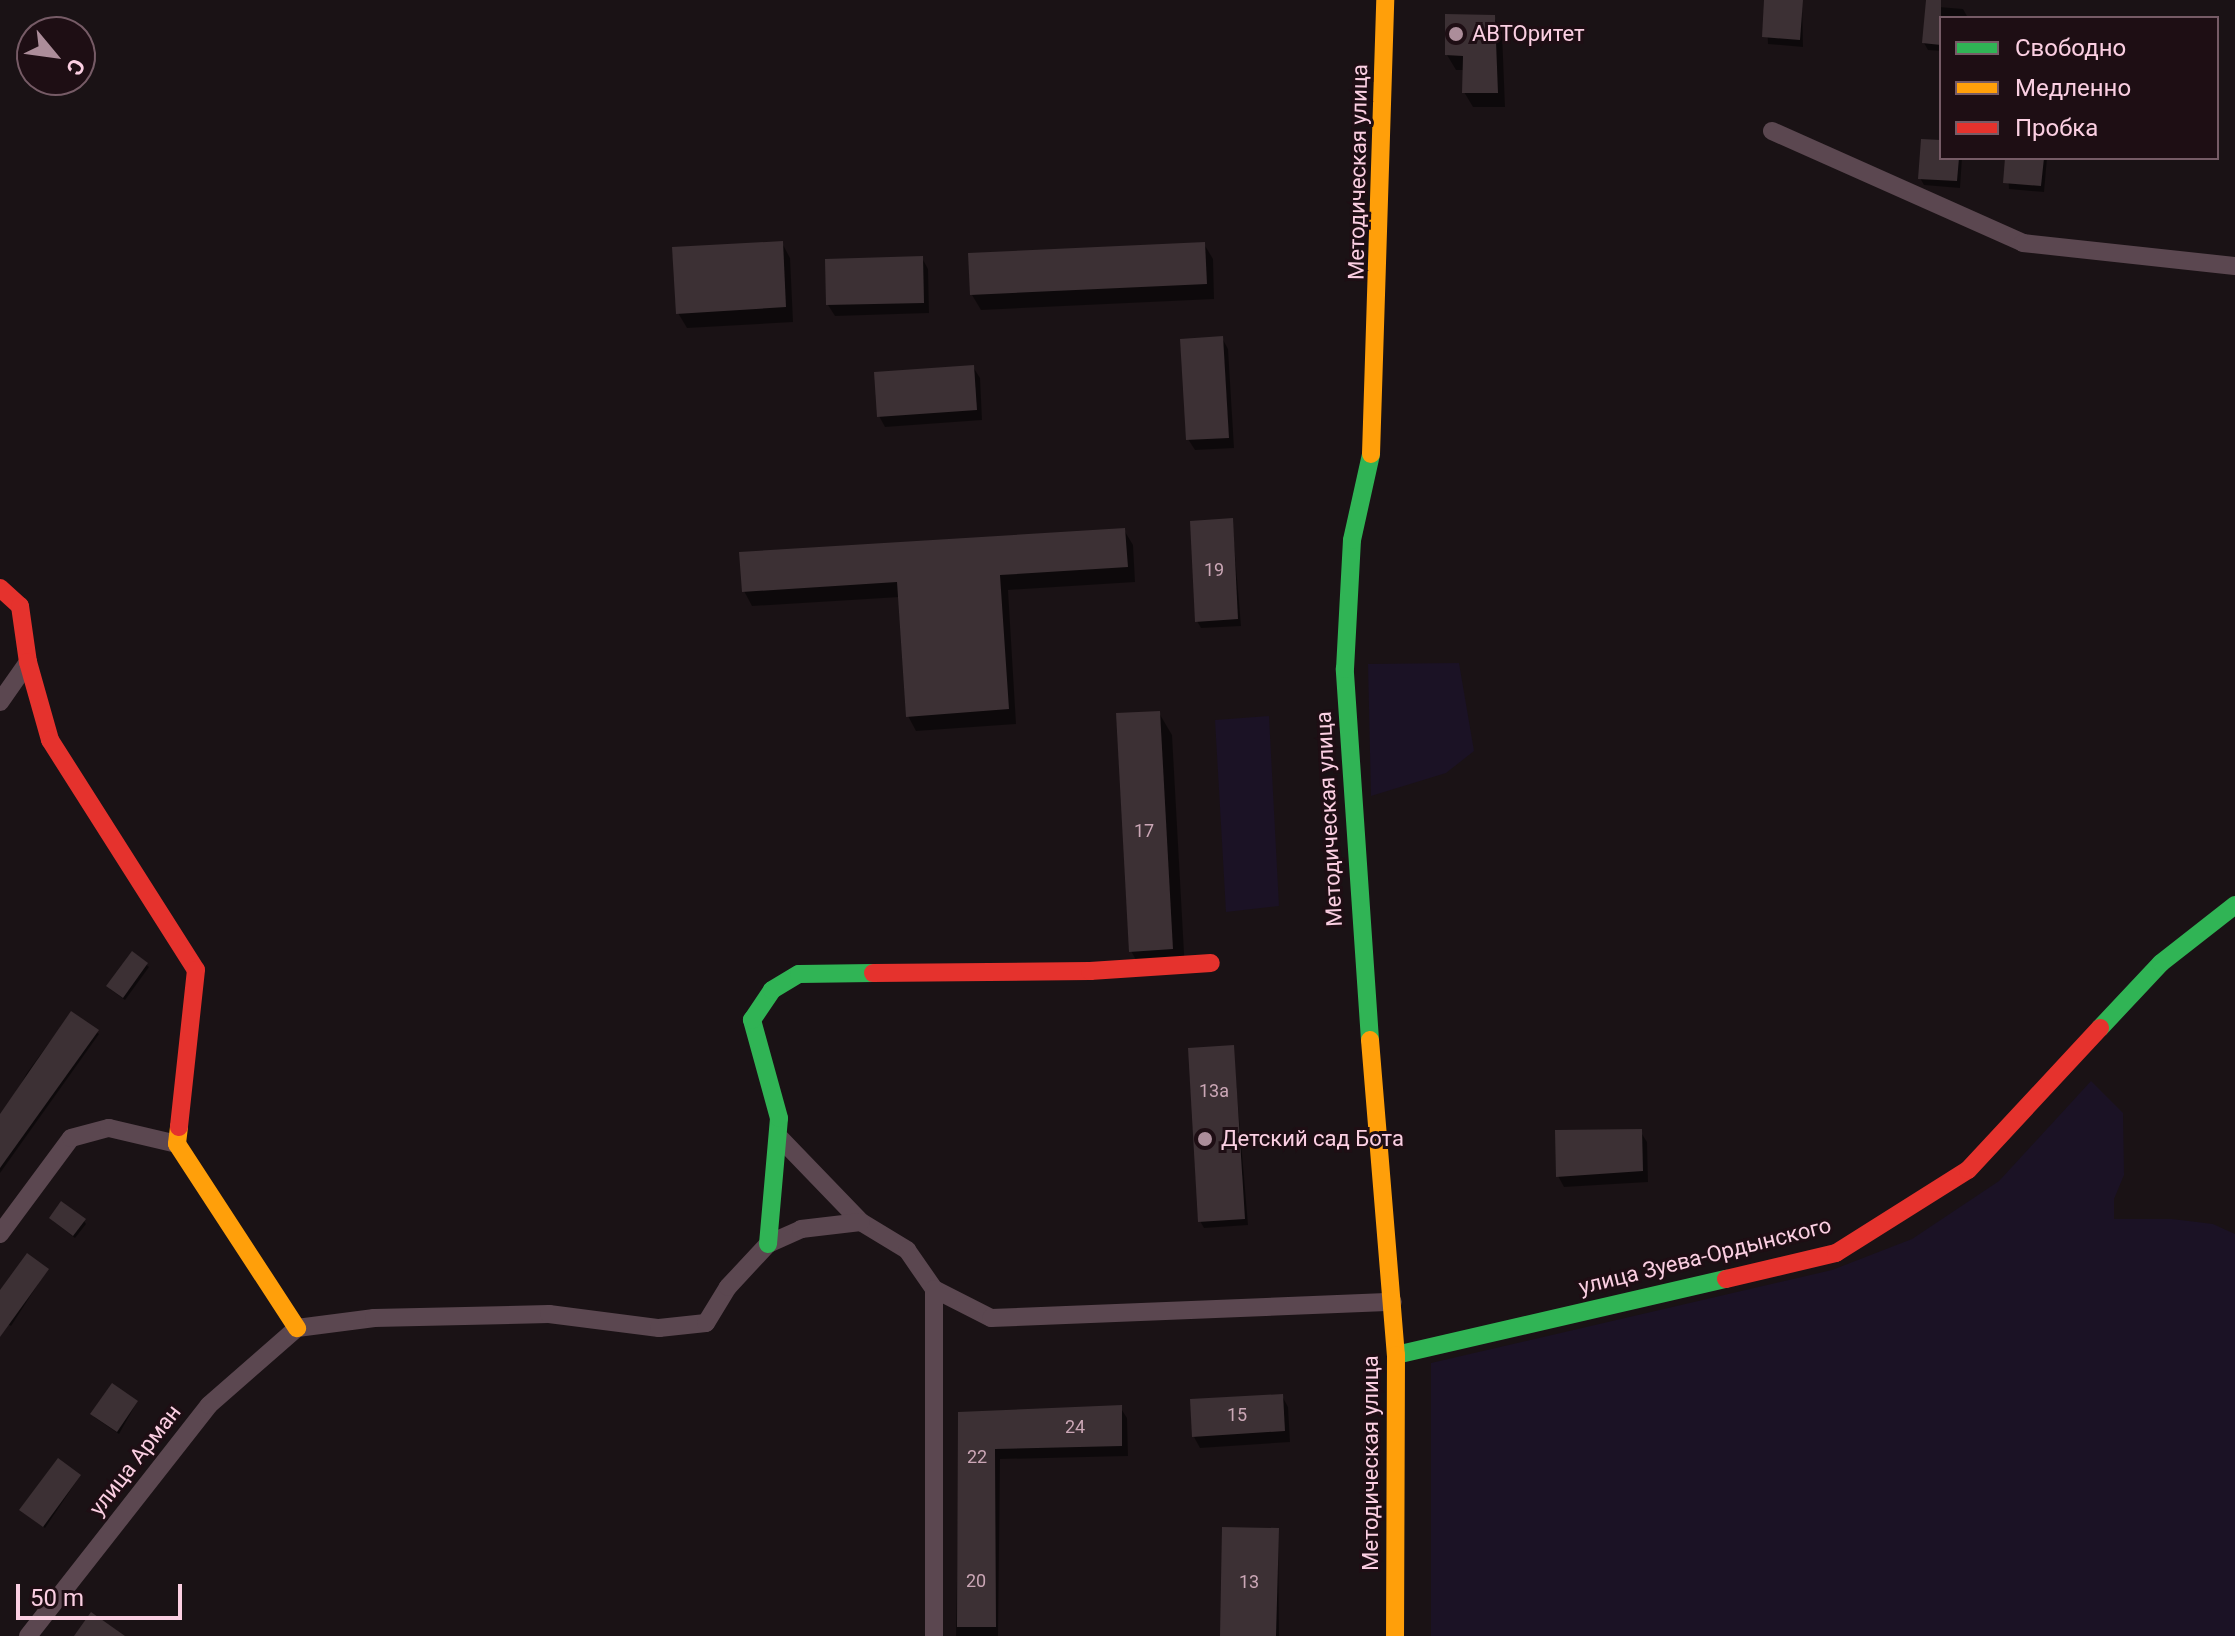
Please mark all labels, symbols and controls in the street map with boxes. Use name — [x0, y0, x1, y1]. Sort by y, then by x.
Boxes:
north arrow — [16, 16, 96, 96]
legend — [1939, 16, 2219, 160]
place label: АВТОритет — [1472, 21, 1585, 47]
marker: АВТОритет — [1447, 25, 1465, 43]
text: Свободно — [2015, 34, 2126, 62]
text: С — [61, 55, 90, 79]
street label: Методическая улица — [1343, 64, 1373, 280]
text: Медленно — [2015, 74, 2131, 102]
text: Пробка — [2015, 114, 2098, 142]
house number: 19 — [1204, 559, 1224, 581]
street label: Методическая улица — [1310, 711, 1348, 927]
house number: 17 — [1134, 820, 1154, 842]
house number: 13а — [1199, 1080, 1229, 1102]
place label: Детский сад Бота — [1221, 1126, 1404, 1152]
marker: Детский сад Бота — [1196, 1130, 1214, 1148]
street label: улица Зуева-Ордынского — [1576, 1212, 1834, 1300]
street label: Методическая улица — [1358, 1355, 1384, 1571]
street label: улица Арман — [83, 1399, 187, 1521]
house number: 15 — [1227, 1404, 1247, 1426]
house number: 24 — [1065, 1416, 1085, 1438]
house number: 22 — [967, 1446, 987, 1468]
scale bar — [20, 1568, 186, 1618]
house number: 20 — [966, 1570, 986, 1592]
house number: 13 — [1239, 1571, 1259, 1593]
text: 50 m — [30, 1584, 84, 1612]

